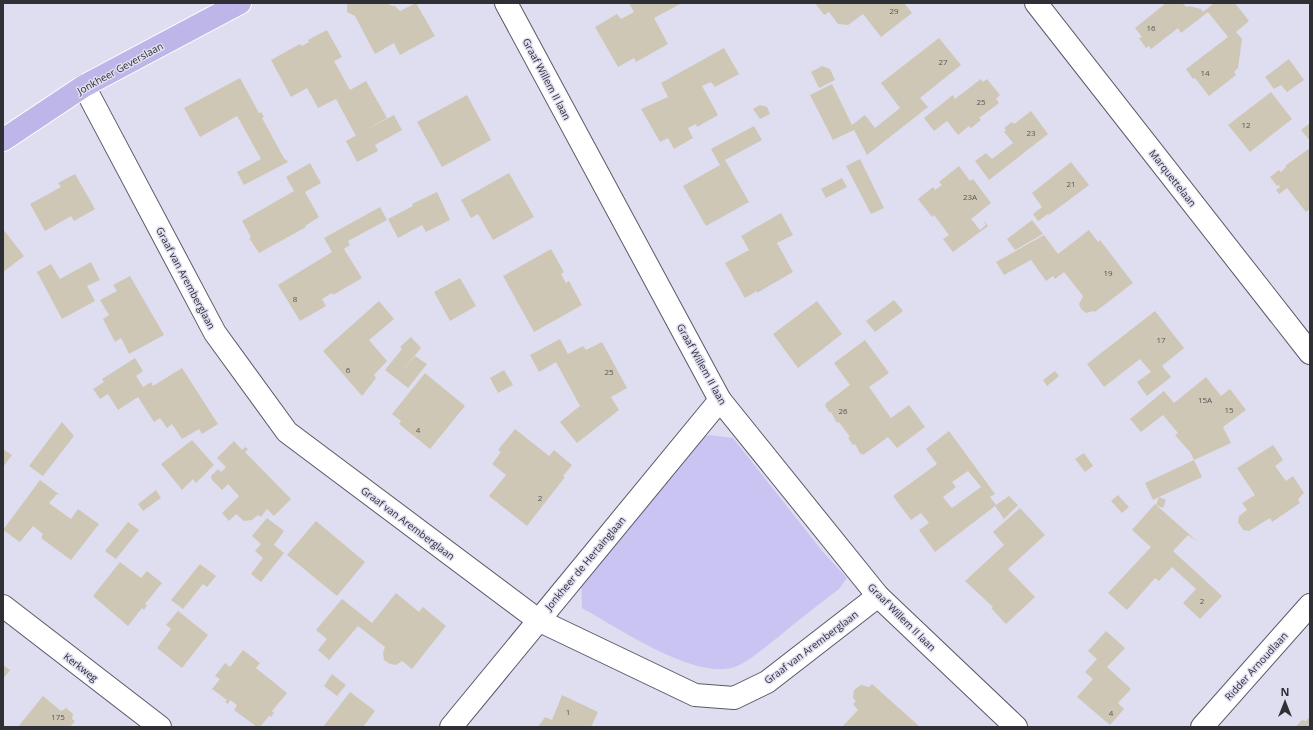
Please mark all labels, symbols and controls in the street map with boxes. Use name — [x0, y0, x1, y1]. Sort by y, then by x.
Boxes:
house number: 29 — [889, 5, 899, 16]
house number: 16 — [1146, 22, 1156, 33]
street label: Graaf Willem II laan — [520, 36, 574, 122]
street label: Jonkheer Geverslaan — [74, 39, 165, 98]
house number: 27 — [938, 56, 948, 67]
house number: 14 — [1200, 67, 1210, 78]
house number: 25 — [976, 96, 986, 107]
house number: 12 — [1241, 119, 1251, 130]
house number: 23 — [1026, 127, 1036, 138]
street label: Marquettelaan — [1146, 146, 1200, 210]
house number: 21 — [1066, 178, 1076, 189]
house number: 23A — [963, 191, 978, 202]
street label: Graaf van Aremberglaan — [153, 224, 219, 332]
house number: 19 — [1103, 267, 1113, 278]
house number: 8 — [293, 293, 298, 304]
street label: Graaf Willem II laan — [674, 321, 730, 407]
house number: 17 — [1156, 334, 1166, 345]
house number: 6 — [346, 364, 351, 375]
house number: 25 — [604, 366, 614, 377]
house number: 15A — [1198, 394, 1213, 405]
house number: 15 — [1224, 404, 1234, 415]
house number: 26 — [838, 405, 848, 416]
house number: 4 — [416, 424, 421, 435]
street label: Graaf van Aremberglaan — [358, 483, 458, 563]
house number: 2 — [538, 492, 543, 503]
street label: Jonkheer de Hertainglaan — [541, 513, 628, 614]
street label: Graaf Willem II laan — [865, 580, 939, 654]
house number: 2 — [1200, 595, 1205, 606]
street label: Graaf van Aremberglaan — [761, 607, 861, 687]
street label: Ridder Arnoudlaan — [1221, 629, 1291, 703]
street label: Kerkweg — [61, 649, 101, 685]
north arrow — [1265, 682, 1305, 722]
text: N — [1281, 684, 1289, 699]
house number: 1 — [566, 706, 570, 717]
house number: 4 — [1109, 707, 1114, 718]
house number: 175 — [51, 711, 65, 722]

